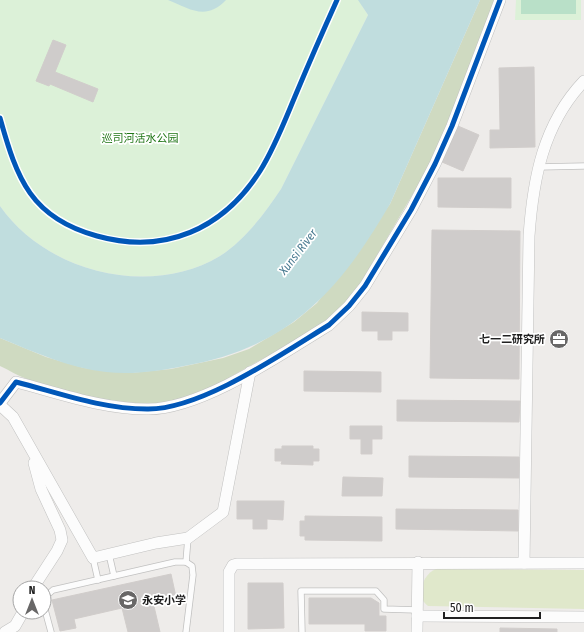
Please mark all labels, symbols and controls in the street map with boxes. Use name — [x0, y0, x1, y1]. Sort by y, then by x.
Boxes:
park label: 巡司河活水公园 — [102, 132, 179, 145]
water label: Xunsi River — [275, 226, 321, 278]
office icon: 七一二研究所 — [548, 328, 570, 350]
place label: 七一二研究所 — [479, 333, 545, 346]
north arrow — [12, 580, 52, 620]
text: N — [29, 584, 35, 597]
school or university icon: 永安小学 — [117, 589, 139, 611]
place label: 永安小学 — [142, 594, 186, 607]
scale bar — [444, 594, 540, 620]
text: 50 m — [450, 601, 474, 615]

